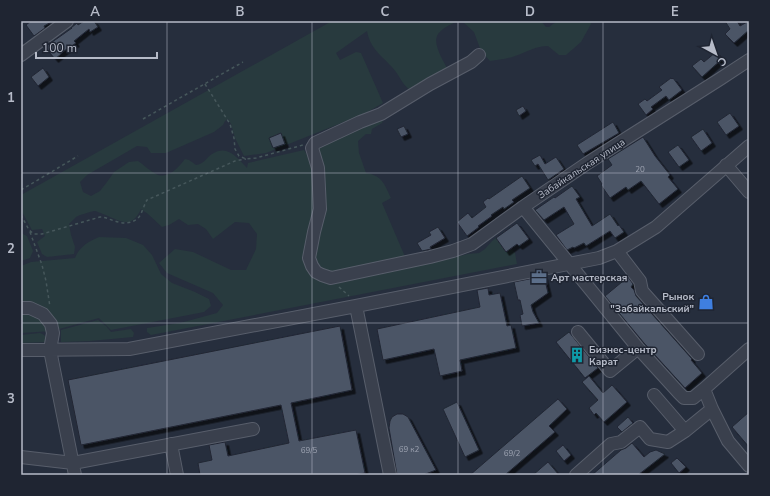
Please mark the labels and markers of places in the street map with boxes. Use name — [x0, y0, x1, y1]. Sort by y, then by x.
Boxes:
office icon: Арт мастерская — [530, 268, 548, 286]
place label: Арт мастерская — [551, 271, 627, 285]
place label: Рынок "Забайкальский" — [610, 290, 694, 316]
shop icon: Рынок "Забайкальский" — [697, 293, 715, 311]
place label: Бизнес-центр Карат — [589, 343, 657, 369]
building icon: Бизнес-центр Карат — [568, 346, 586, 364]

